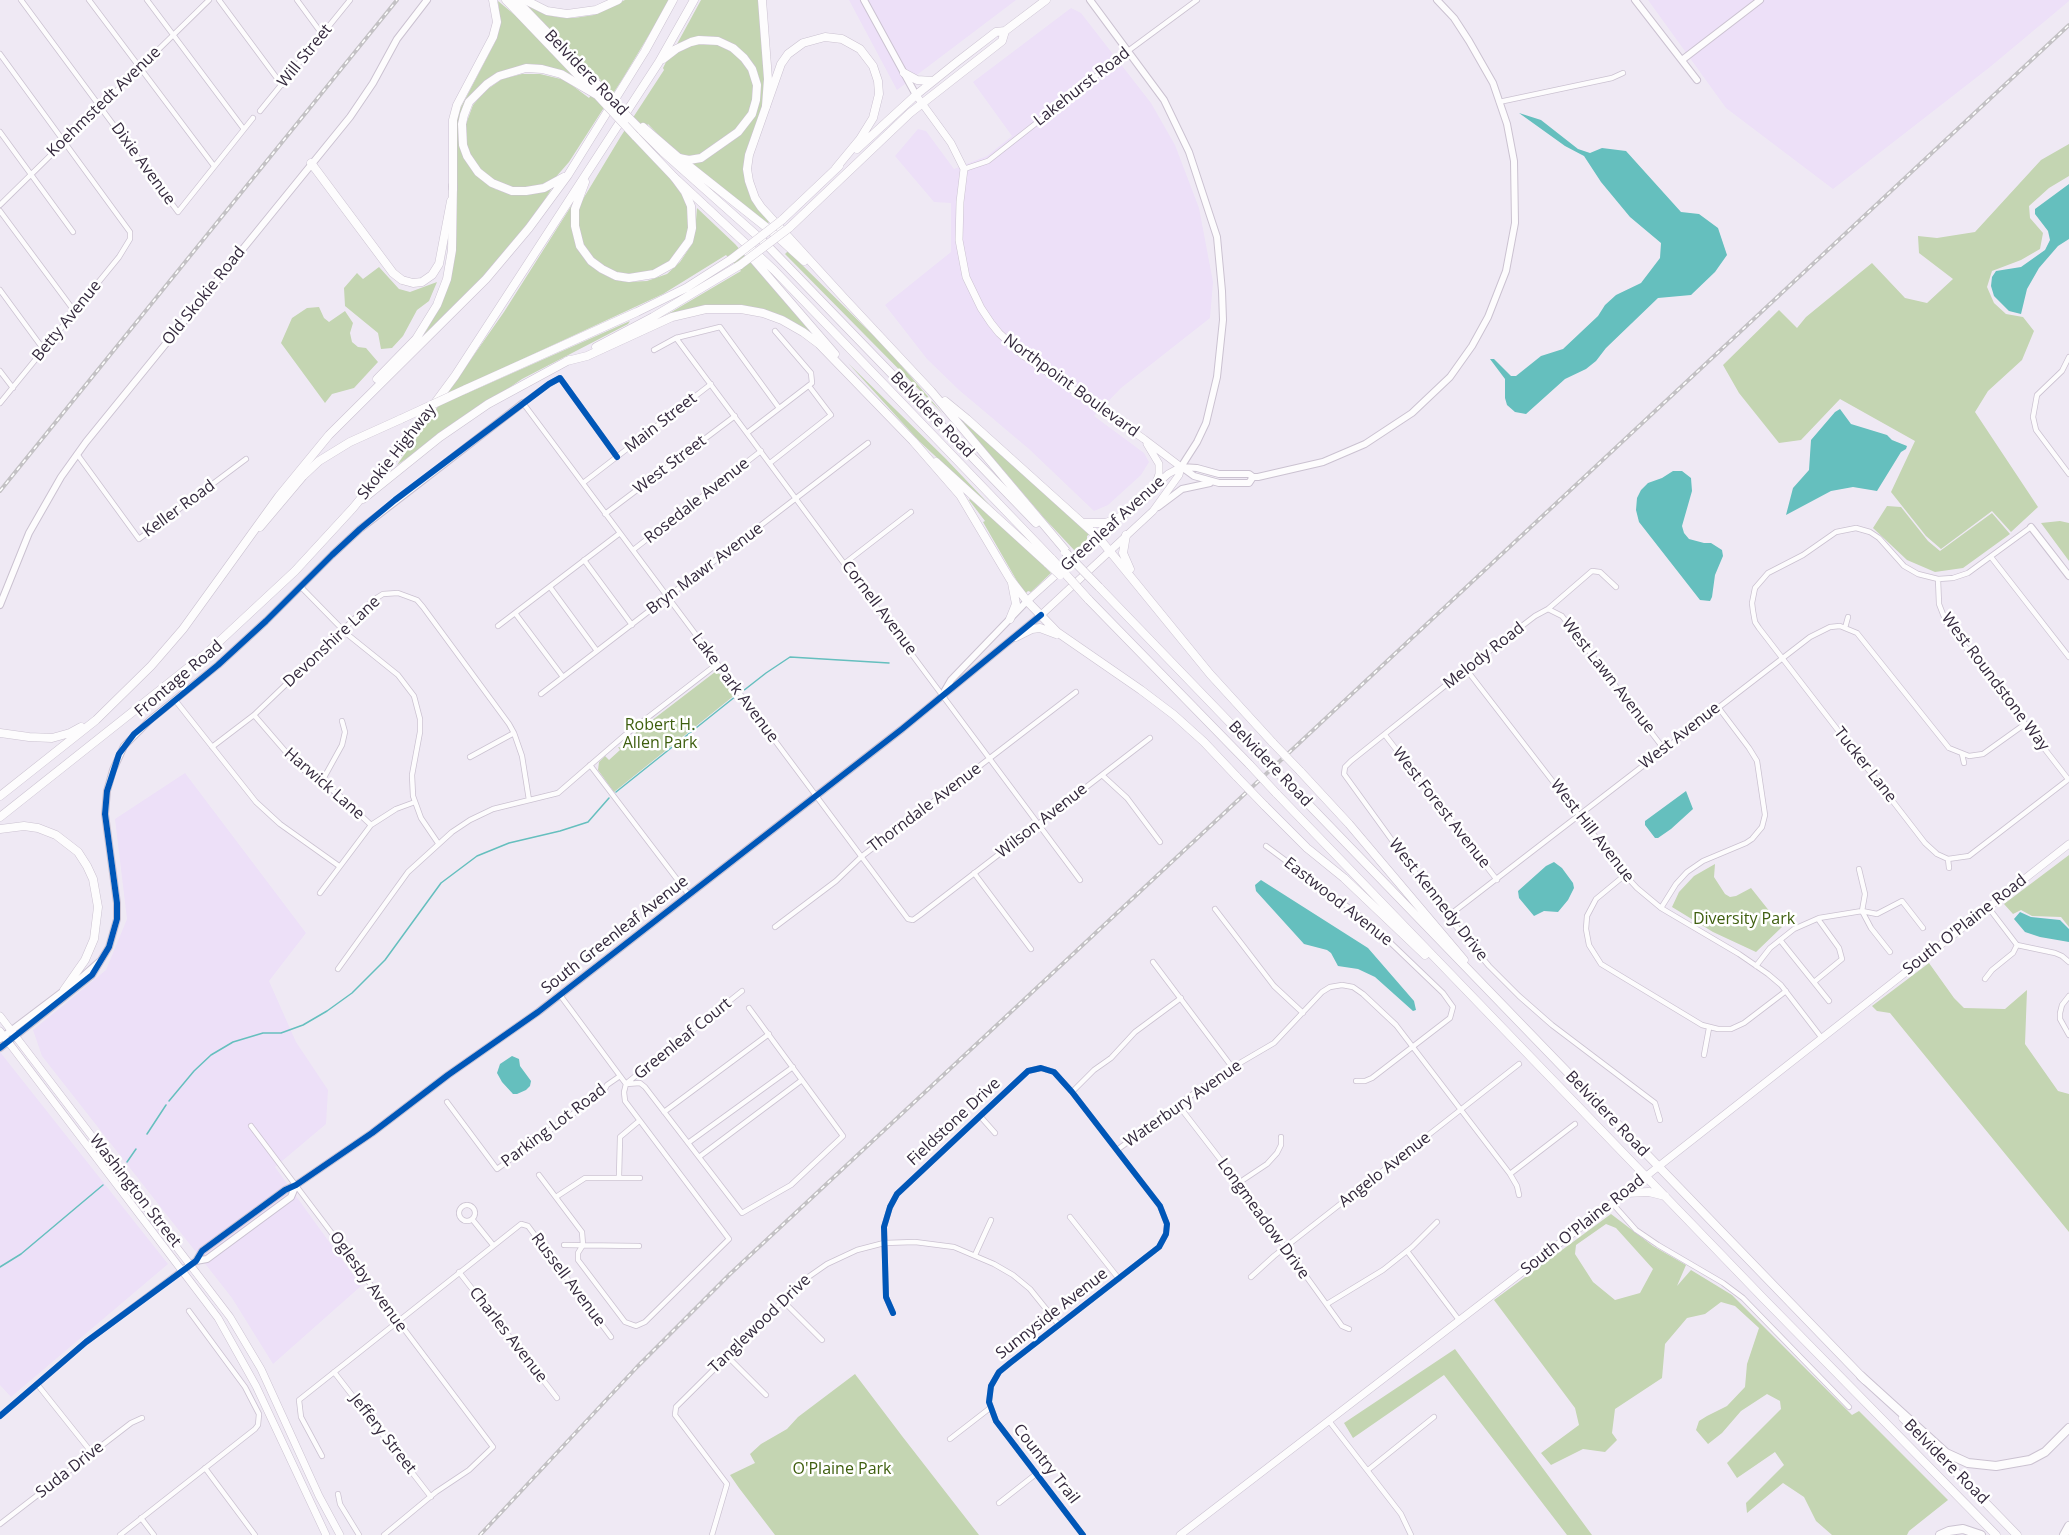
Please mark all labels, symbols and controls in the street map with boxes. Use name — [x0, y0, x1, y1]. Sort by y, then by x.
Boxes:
street label: Will Street — [274, 21, 336, 91]
street label: Belvidere Road — [540, 26, 632, 120]
street label: Koehmstedt Avenue — [43, 43, 165, 161]
street label: Lakehurst Road — [1030, 44, 1134, 130]
street label: Dixie Avenue — [107, 119, 179, 209]
street label: Old Skokie Road — [158, 243, 250, 349]
street label: Betty Avenue — [29, 277, 105, 365]
street label: Northpoint Boulevard — [999, 330, 1143, 442]
street label: Belvidere Road — [886, 368, 978, 462]
street label: Main Street — [621, 389, 701, 457]
street label: Skokie Highway — [354, 400, 440, 504]
street label: West Street — [630, 431, 710, 499]
street label: Rosedale Avenue — [641, 454, 753, 548]
street label: Greenleaf Avenue — [1057, 472, 1169, 576]
street label: Keller Road — [139, 476, 219, 542]
street label: Bryn Mawr Avenue — [643, 519, 767, 619]
street label: Cornell Avenue — [837, 557, 921, 659]
street label: Devonshire Lane — [280, 592, 384, 692]
street label: West Roundstone Way — [1937, 609, 2053, 755]
street label: West Lawn Avenue — [1557, 615, 1659, 737]
street label: Melody Road — [1440, 619, 1528, 693]
street label: Lake Park Avenue — [688, 629, 782, 747]
street label: Frontage Road — [131, 637, 227, 721]
street label: West Avenue — [1636, 699, 1724, 773]
park label: Robert H. Allen Park — [623, 715, 697, 753]
street label: Belvidere Road — [1224, 717, 1316, 811]
street label: Tucker Lane — [1830, 723, 1900, 807]
street label: Harwick Lane — [280, 744, 368, 824]
street label: West Forest Avenue — [1388, 744, 1494, 872]
street label: Thorndale Avenue — [865, 759, 985, 857]
street label: West Hill Avenue — [1546, 776, 1638, 886]
street label: Wilson Avenue — [993, 780, 1091, 862]
street label: West Kennedy Drive — [1384, 835, 1492, 965]
street label: Eastwood Avenue — [1280, 854, 1396, 950]
street label: South O'Plaine Road — [1899, 871, 2031, 979]
street label: South Greenleaf Avenue — [538, 872, 692, 998]
park label: Diversity Park — [1693, 909, 1795, 929]
street label: Greenleaf Court — [631, 994, 735, 1084]
street label: Waterbury Avenue — [1121, 1056, 1245, 1152]
street label: Belvidere Road — [1561, 1067, 1653, 1161]
street label: Fieldstone Drive — [904, 1074, 1004, 1170]
street label: Parking Lot Road — [498, 1080, 610, 1172]
street label: Angelo Avenue — [1335, 1128, 1435, 1212]
street label: Washington Street — [85, 1131, 185, 1251]
street label: Longmeadow Drive — [1213, 1155, 1313, 1283]
street label: South O'Plaine Road — [1517, 1171, 1649, 1279]
street label: Oglesby Avenue — [325, 1228, 411, 1336]
street label: Russell Avenue — [527, 1230, 609, 1330]
street label: Sunnyside Avenue — [992, 1264, 1112, 1364]
street label: Tanglewood Drive — [705, 1271, 815, 1377]
street label: Charles Avenue — [465, 1283, 551, 1387]
street label: Jeffery Street — [346, 1390, 420, 1478]
street label: Belvidere Road — [1900, 1416, 1992, 1508]
street label: Country Trail — [1009, 1420, 1083, 1508]
street label: Suda Drive — [32, 1438, 108, 1502]
park label: O'Plaine Park — [793, 1459, 891, 1479]

